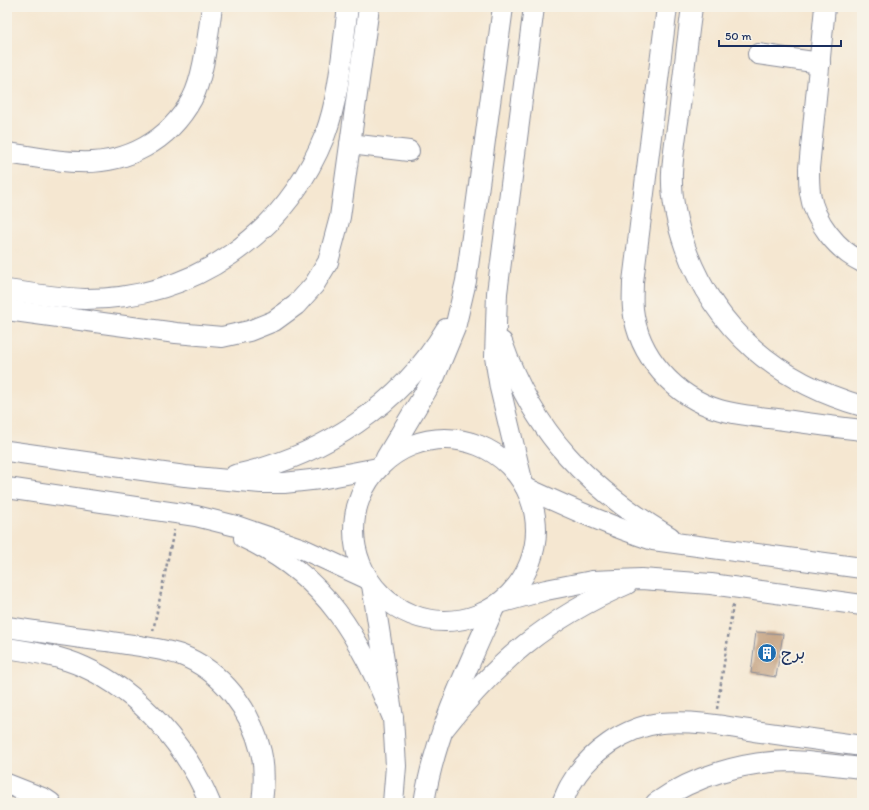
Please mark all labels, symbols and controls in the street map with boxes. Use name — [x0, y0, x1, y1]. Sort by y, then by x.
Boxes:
scale bar — [719, 22, 841, 48]
text: 50 m — [725, 29, 751, 43]
building icon: برج — [756, 642, 778, 664]
place label: برج — [781, 643, 805, 665]

